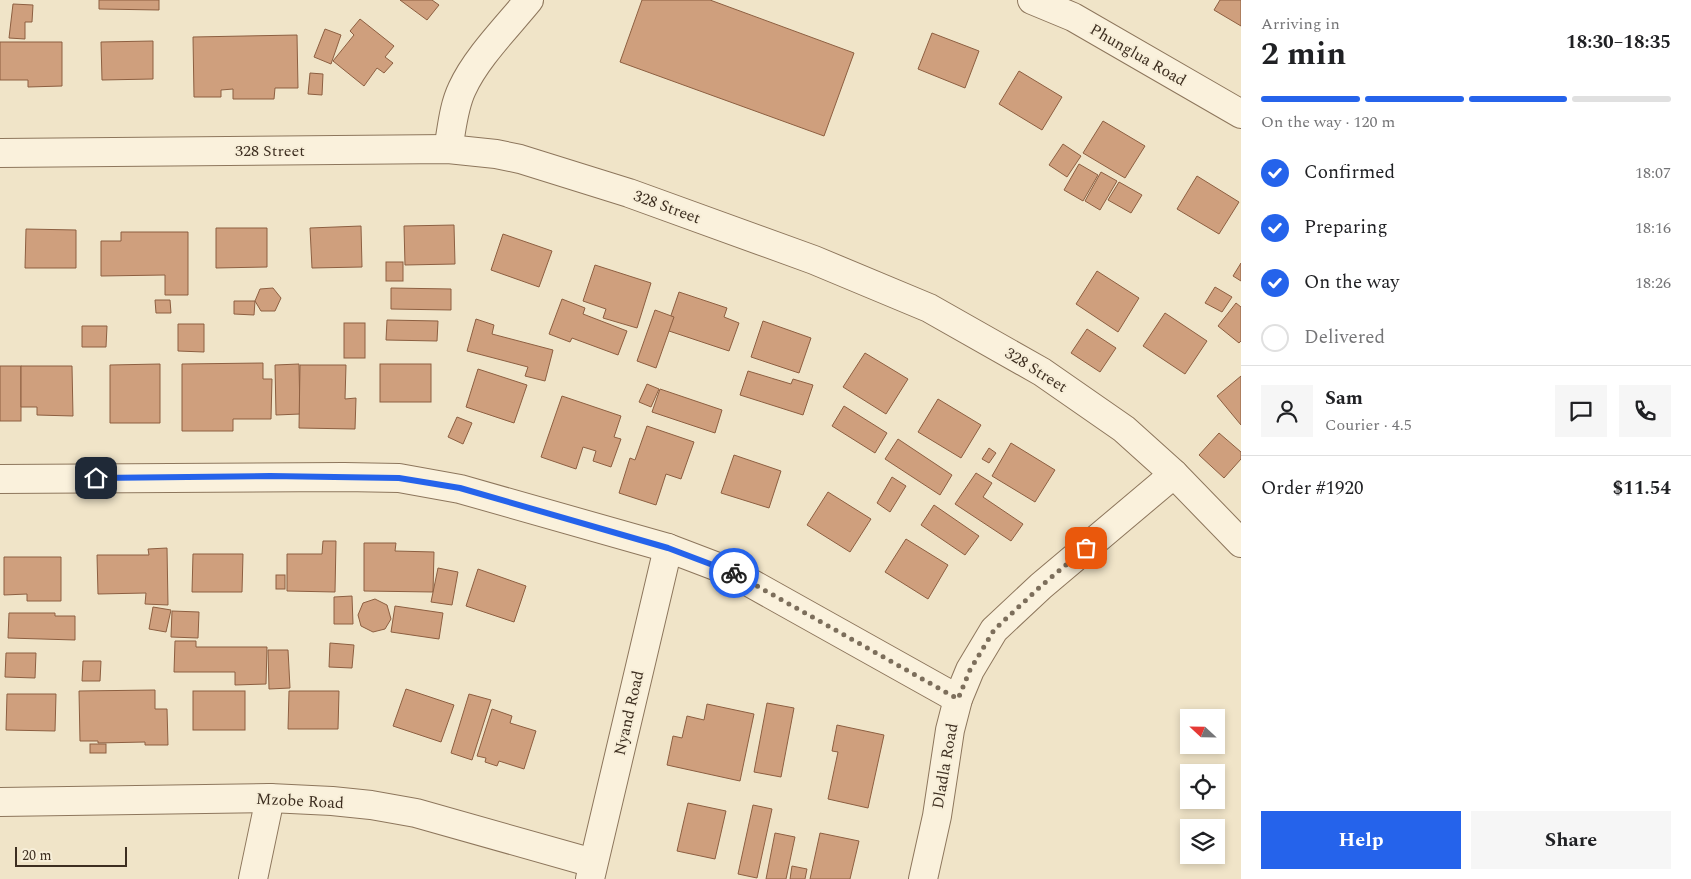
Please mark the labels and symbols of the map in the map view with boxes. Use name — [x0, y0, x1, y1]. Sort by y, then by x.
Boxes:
street label: Phunglua Road — [1085, 18, 1191, 92]
street label: 328 Street — [235, 139, 305, 163]
street label: 328 Street — [630, 184, 704, 230]
street label: 328 Street — [1000, 341, 1072, 399]
pin — [75, 457, 117, 499]
pin — [1065, 527, 1107, 569]
courier — [709, 548, 759, 598]
street label: Nyand Road — [608, 668, 650, 758]
north arrow — [1180, 709, 1225, 754]
street label: Dladla Road — [926, 721, 964, 811]
street label: Mzobe Road — [255, 787, 345, 815]
scale bar — [15, 844, 128, 867]

